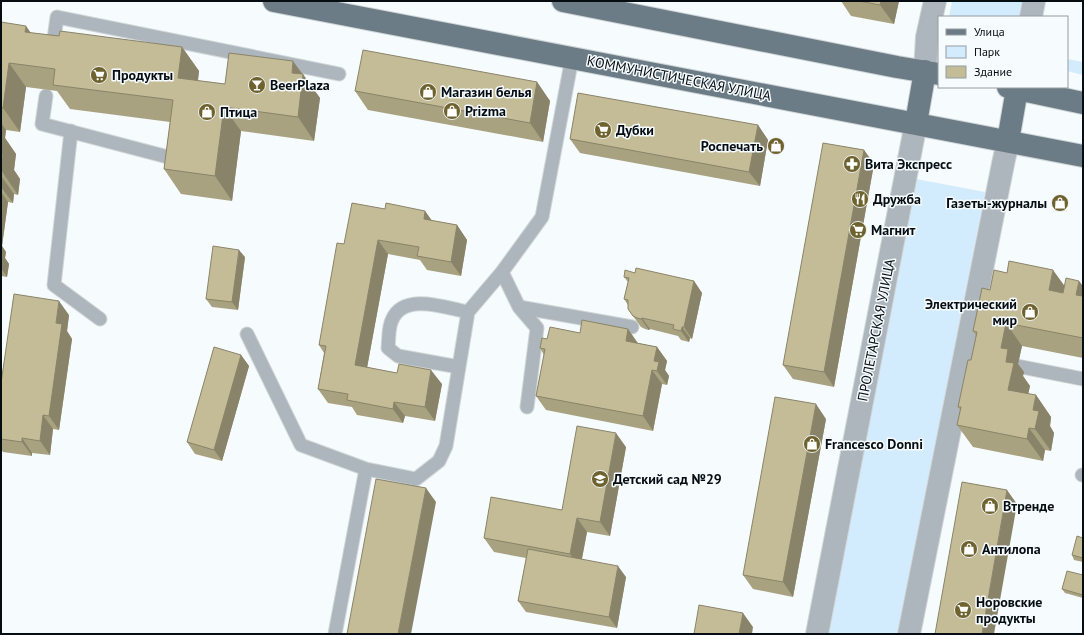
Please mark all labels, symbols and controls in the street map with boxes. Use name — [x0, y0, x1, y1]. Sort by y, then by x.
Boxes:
legend — [938, 16, 1068, 88]
text: Улица — [974, 24, 1005, 39]
text: Парк — [974, 44, 1000, 59]
street label: КОММУНИСТИЧЕСКАЯ УЛИЦА — [585, 51, 773, 105]
text: Здание — [974, 64, 1012, 79]
supermarket icon: Продукты — [89, 65, 109, 85]
place label: Продукты — [112, 66, 173, 84]
bar icon: BeerPlaza — [247, 75, 267, 95]
place label: BeerPlaza — [270, 76, 330, 94]
shop icon: Магазин белья — [418, 82, 438, 102]
place label: Магазин белья — [441, 83, 531, 101]
shop icon: Prizma — [442, 101, 462, 121]
shop icon: Птица — [197, 102, 217, 122]
place label: Prizma — [465, 102, 506, 120]
place label: Птица — [220, 103, 257, 121]
supermarket icon: Дубки — [593, 120, 613, 140]
place label: Дубки — [616, 121, 654, 139]
shop icon: Роспечать — [766, 136, 786, 156]
place label: Роспечать — [701, 137, 763, 155]
pharmacy icon: Вита Экспресс — [842, 154, 862, 174]
place label: Вита Экспресс — [865, 155, 952, 173]
restaurant icon: Дружба — [850, 189, 870, 209]
place label: Дружба — [873, 190, 921, 208]
shop icon: Газеты-журналы — [1050, 193, 1070, 213]
place label: Газеты-журналы — [946, 194, 1047, 212]
supermarket icon: Магнит — [848, 220, 868, 240]
place label: Магнит — [871, 221, 916, 239]
street label: ПРОЛЕТАРСКАЯ УЛИЦА — [853, 257, 899, 403]
place label: Электрический мир — [925, 295, 1017, 329]
shop icon: Электрический мир — [1020, 302, 1040, 322]
shop icon: Francesco Donni — [802, 434, 822, 454]
place label: Francesco Donni — [825, 435, 923, 453]
school or university icon: Детский сад №29 — [590, 469, 610, 489]
place label: Детский сад №29 — [613, 470, 722, 488]
shop icon: Втренде — [980, 496, 1000, 516]
place label: Втренде — [1003, 497, 1054, 515]
shop icon: Антилопа — [959, 539, 979, 559]
place label: Антилопа — [982, 540, 1041, 558]
place label: Норовские продукты — [976, 593, 1042, 627]
supermarket icon: Норовские продукты — [953, 600, 973, 620]

